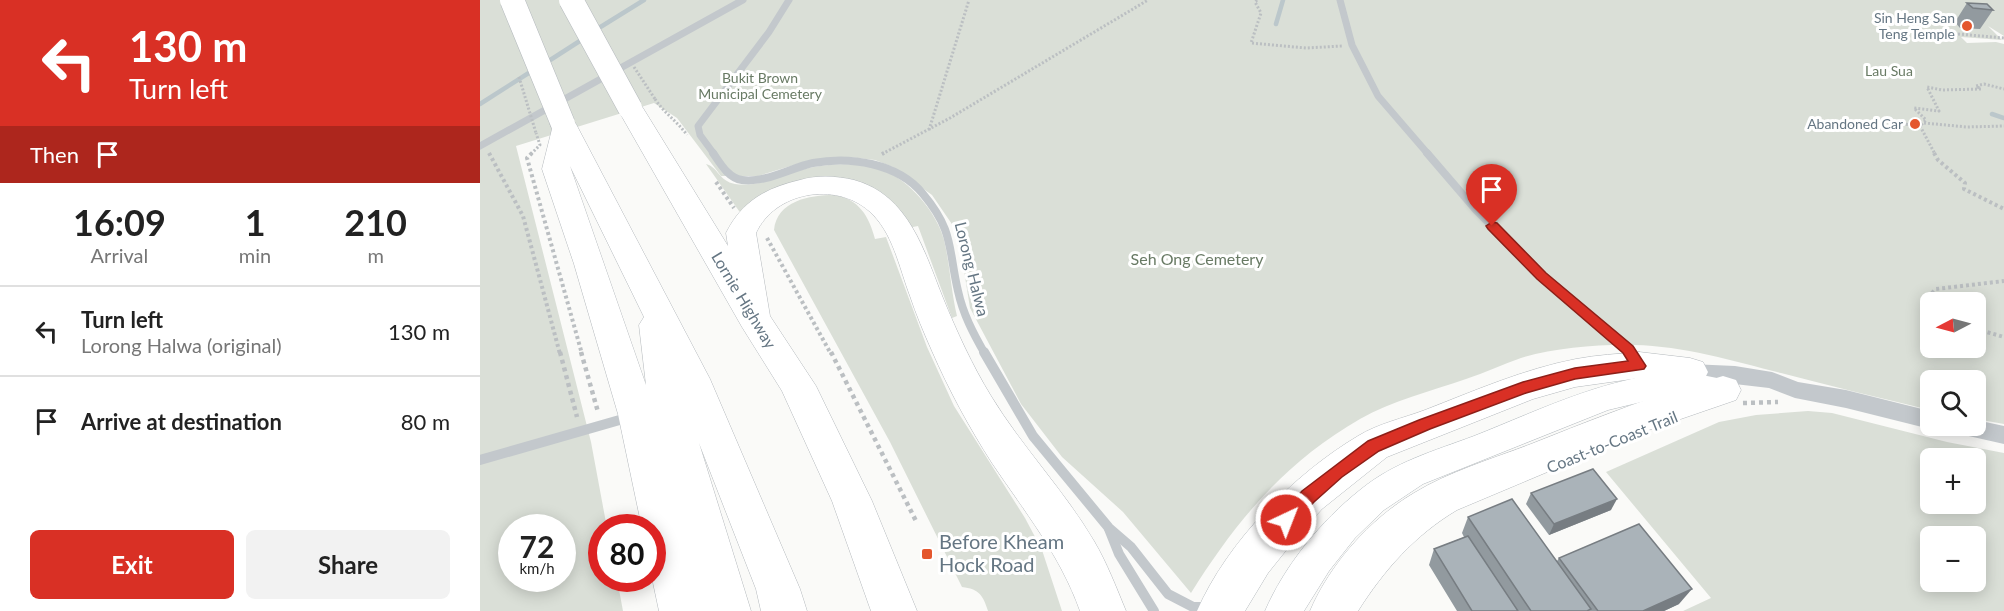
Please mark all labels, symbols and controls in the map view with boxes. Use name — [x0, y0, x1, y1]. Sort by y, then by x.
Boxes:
place label: Sin Heng San Teng Temple — [1874, 9, 1955, 42]
marker: Sin Heng San Teng Temple — [1960, 19, 1974, 33]
text: 130 m — [129, 21, 247, 71]
icon: left — [30, 24, 108, 102]
park label: Lau Sua — [1865, 62, 1913, 79]
park label: Bukit Brown Municipal Cemetery — [698, 69, 823, 102]
text: Turn left — [129, 72, 228, 105]
place label: Abandoned Car — [1807, 115, 1903, 132]
marker: Abandoned Car — [1908, 117, 1922, 131]
icon: arrive — [91, 138, 124, 171]
text: Then — [30, 141, 79, 168]
pin — [1466, 164, 1517, 226]
icon: arrive — [1475, 173, 1508, 206]
text: 16:09 — [73, 200, 166, 244]
text: 1 — [245, 200, 266, 244]
text: 210 — [344, 200, 407, 244]
street label: Lorong Halwa — [952, 220, 993, 318]
text: Arrival — [91, 243, 148, 267]
text: min — [239, 243, 271, 267]
text: m — [367, 243, 384, 267]
street label: Lornie Highway — [708, 248, 781, 352]
park label: Seh Ong Cemetery — [1131, 249, 1264, 268]
north arrow — [1920, 292, 1986, 358]
map controls — [1920, 292, 1986, 592]
text: Turn left — [81, 306, 163, 333]
icon: left — [30, 315, 63, 348]
text: 130 m — [388, 318, 450, 345]
text: Lorong Halwa (original) — [81, 333, 282, 357]
button: search — [1920, 370, 1986, 436]
icon: arrive — [30, 405, 63, 438]
street label: Coast-to-Coast Trail — [1544, 407, 1680, 477]
text: Arrive at destination — [81, 408, 282, 435]
text: 80 m — [401, 408, 450, 435]
button: + — [1920, 448, 1986, 514]
position arrow — [1254, 488, 1318, 552]
speed limit sign: 80 — [588, 514, 666, 592]
button: − — [1920, 526, 1986, 592]
text: 72 — [520, 528, 554, 564]
place label: Before Kheam Hock Road — [939, 529, 1064, 576]
button: Exit — [30, 530, 234, 599]
button: Share — [246, 530, 450, 599]
marker: Before Kheam Hock Road — [920, 547, 934, 561]
text: km/h — [519, 559, 555, 577]

